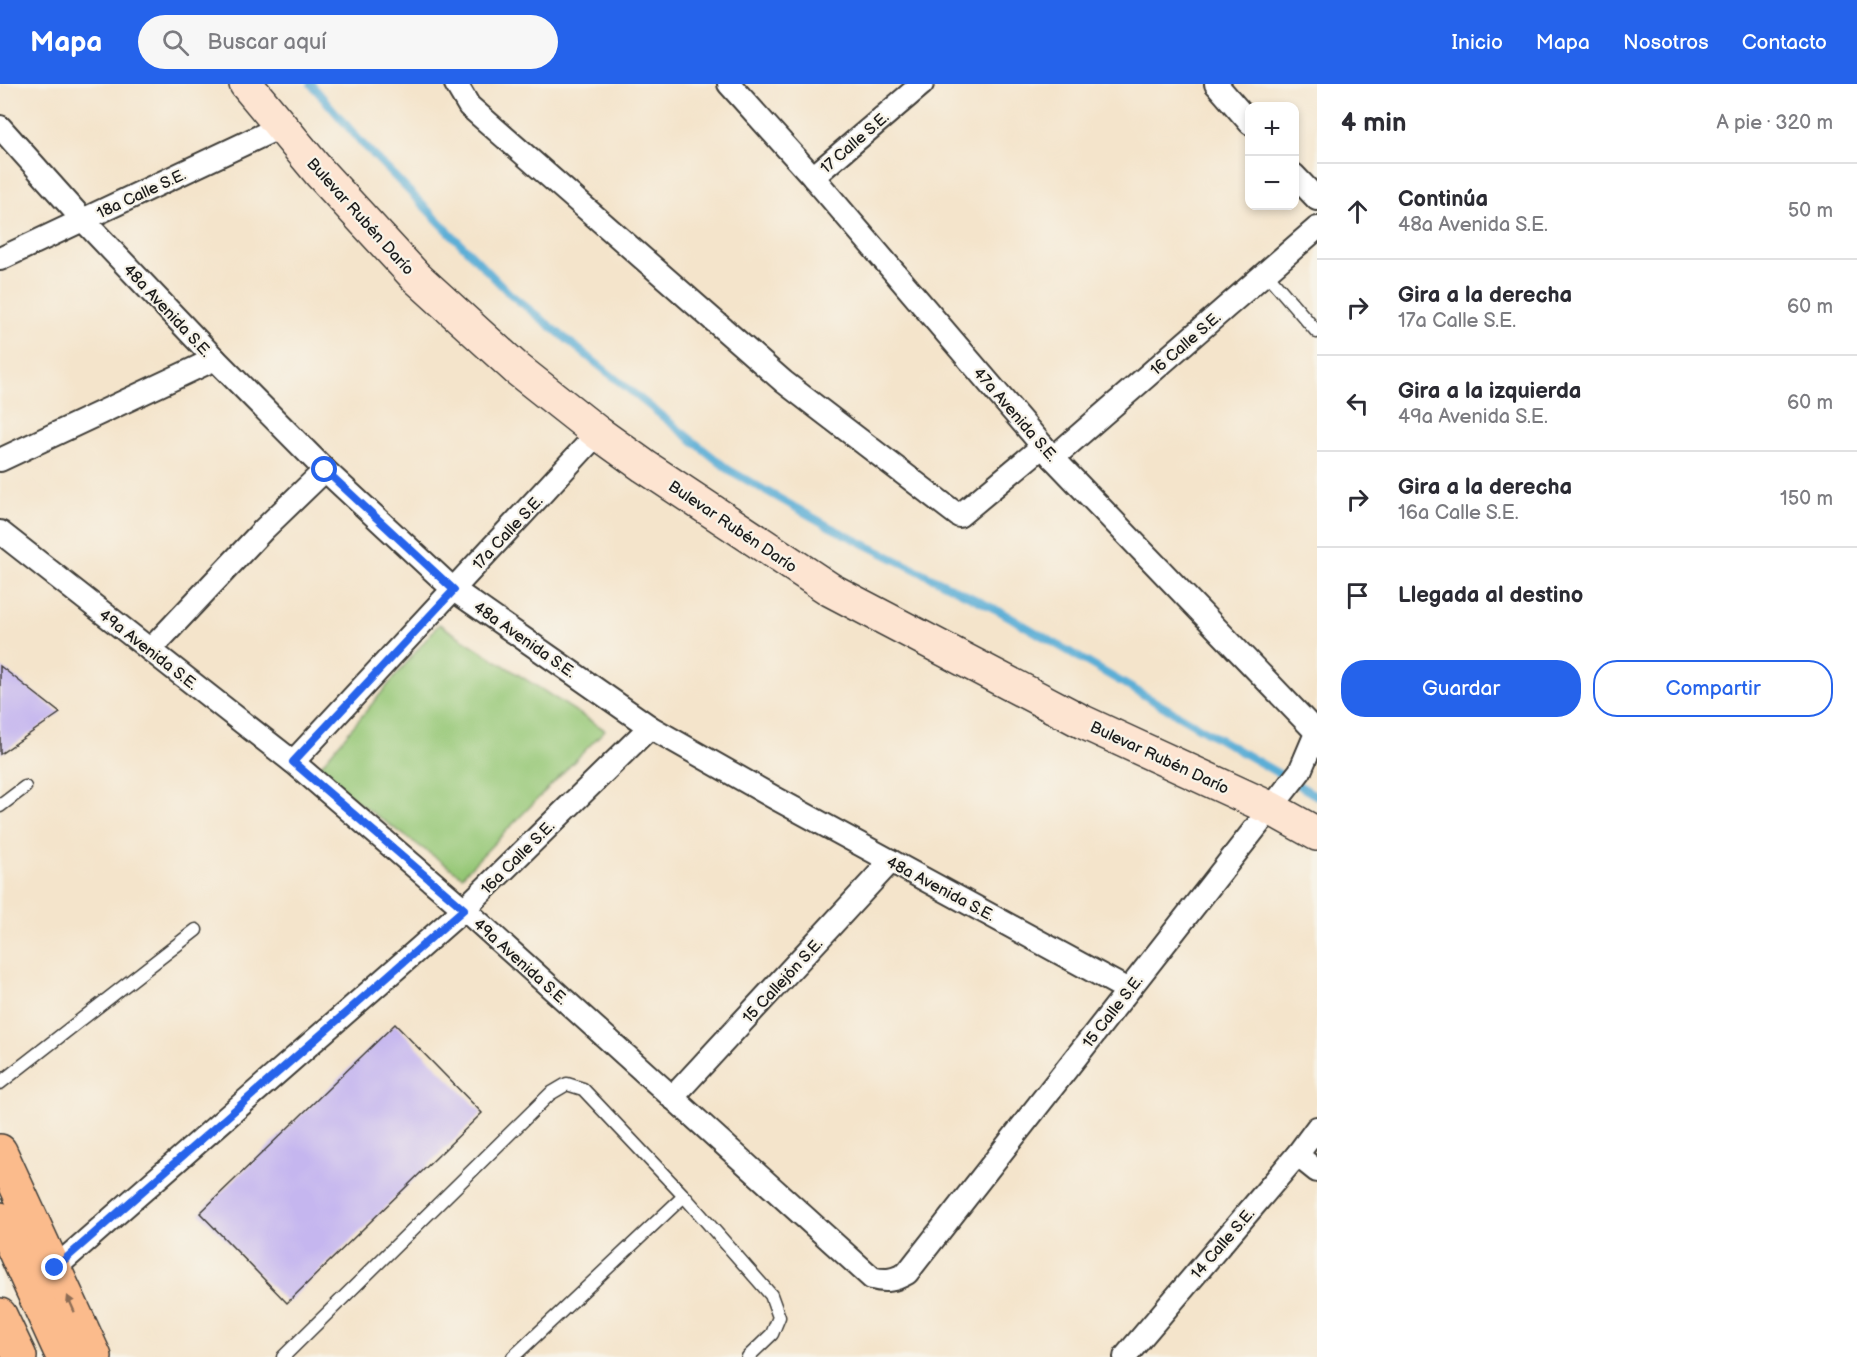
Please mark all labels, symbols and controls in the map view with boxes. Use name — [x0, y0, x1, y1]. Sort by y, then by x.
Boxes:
search box — [138, 15, 558, 69]
text: Mapa — [30, 26, 102, 59]
icon: search — [159, 26, 192, 59]
text: Buscar aquí — [207, 29, 326, 56]
text: Inicio — [1452, 30, 1503, 55]
text: Mapa — [1536, 30, 1590, 55]
text: Nosotros — [1623, 30, 1709, 55]
text: Contacto — [1742, 30, 1827, 55]
map controls — [1245, 102, 1299, 210]
button: + — [1245, 102, 1299, 156]
street label: 17 Calle S.E. — [817, 108, 893, 178]
text: 4 min — [1341, 108, 1406, 139]
text: A pie · 320 m — [1716, 111, 1833, 135]
street label: Bulevar Rubén Darío — [302, 155, 417, 279]
button: − — [1245, 156, 1299, 210]
street label: 18a Calle S.E. — [94, 165, 189, 223]
text: Continúa — [1398, 186, 1488, 213]
icon: ahead — [1341, 195, 1374, 228]
text: 50 m — [1788, 199, 1833, 223]
text: 48a Avenida S.E. — [1398, 213, 1548, 237]
street label: 48a Avenida S.E. — [119, 261, 215, 361]
text: Gira a la derecha — [1398, 282, 1572, 309]
icon: right — [1341, 291, 1374, 324]
text: 60 m — [1787, 295, 1833, 319]
street label: 16 Calle S.E. — [1147, 308, 1225, 380]
text: 17a Calle S.E. — [1398, 309, 1516, 333]
street label: 47a Avenida S.E. — [969, 364, 1061, 466]
text: Gira a la izquierda — [1398, 378, 1582, 405]
icon: left — [1341, 387, 1374, 420]
text: 60 m — [1787, 391, 1833, 415]
text: 49a Avenida S.E. — [1398, 405, 1548, 429]
route start — [311, 456, 337, 482]
text: Gira a la derecha — [1398, 474, 1572, 501]
street label: Bulevar Rubén Darío — [664, 477, 800, 577]
icon: right — [1341, 483, 1374, 516]
text: 150 m — [1780, 487, 1833, 511]
street label: 17a Calle S.E. — [469, 492, 547, 574]
text: 16a Calle S.E. — [1398, 501, 1519, 525]
icon: arrive — [1341, 579, 1374, 612]
text: Llegada al destino — [1398, 582, 1583, 609]
street label: 48a Avenida S.E. — [470, 598, 579, 682]
street label: 49a Avenida S.E. — [95, 606, 201, 695]
button: Guardar — [1341, 660, 1581, 717]
button: Compartir — [1593, 660, 1833, 717]
street label: Bulevar Rubén Darío — [1087, 718, 1232, 799]
street label: 16a Calle S.E. — [477, 817, 559, 899]
street label: 48a Avenida S.E. — [883, 853, 998, 926]
street label: 49a Avenida S.E. — [469, 915, 571, 1009]
street label: 15 Callejón S.E. — [739, 935, 827, 1027]
street label: 15 Calle S.E. — [1079, 972, 1147, 1052]
street label: 14 Calle S.E. — [1187, 1205, 1259, 1283]
route end — [41, 1254, 67, 1280]
one-way arrow — [66, 1294, 76, 1312]

